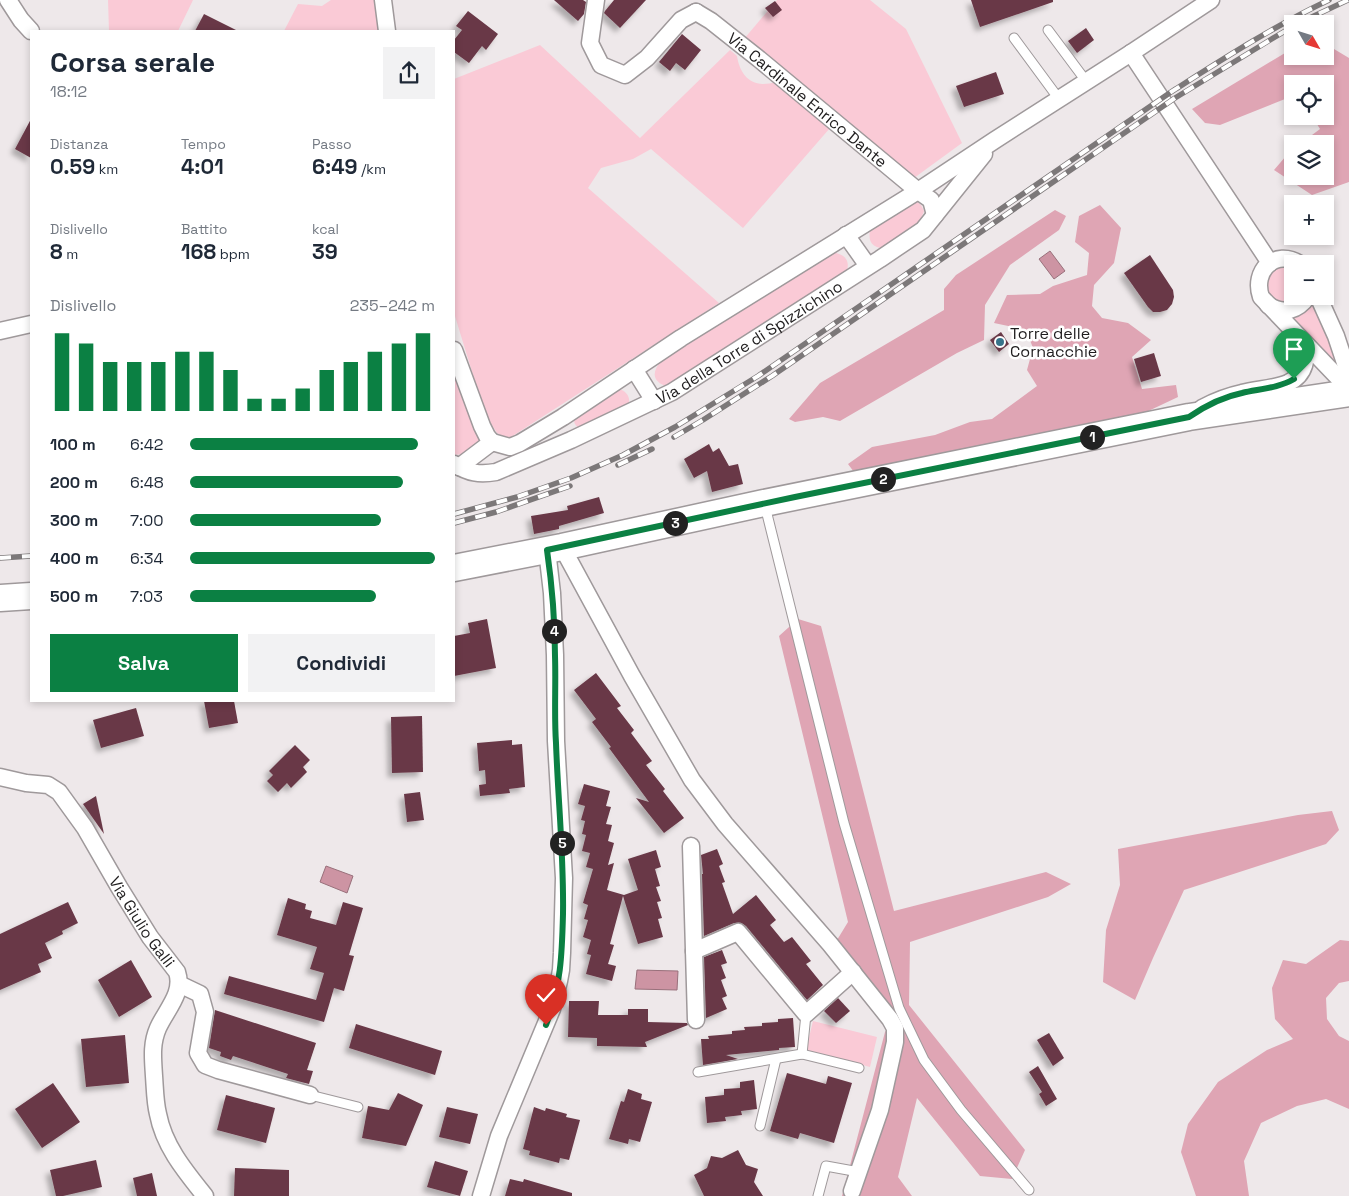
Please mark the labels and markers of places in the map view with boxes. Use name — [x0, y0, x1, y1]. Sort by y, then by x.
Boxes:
place label: Torre delle Cornacchie — [1010, 323, 1097, 362]
pin — [1273, 328, 1315, 379]
marker: Torre delle Cornacchie — [994, 336, 1006, 348]
pin: 1 — [1080, 424, 1104, 450]
pin: 2 — [870, 466, 896, 492]
pin: 3 — [662, 510, 688, 536]
pin: 4 — [542, 618, 566, 644]
pin: 5 — [550, 830, 574, 856]
pin — [525, 974, 567, 1025]

